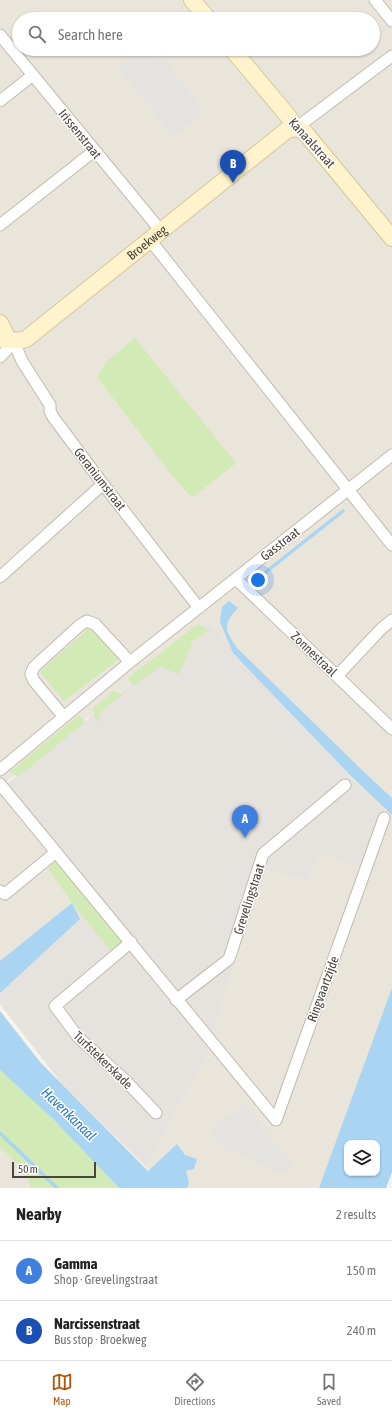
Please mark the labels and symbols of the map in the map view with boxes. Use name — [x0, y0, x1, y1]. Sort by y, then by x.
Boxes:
street label: Irissenstraat — [56, 106, 105, 162]
street label: Kanaalstraat — [286, 115, 338, 171]
pin: B — [220, 150, 246, 183]
street label: Broekweg — [124, 222, 170, 263]
street label: Geraniumstraat — [71, 445, 129, 513]
street label: Gasstraat — [258, 524, 303, 564]
your location — [248, 570, 268, 590]
street label: Zonnestraal — [288, 628, 340, 680]
pin: A — [232, 805, 258, 838]
street label: Grevelingstraat — [230, 861, 268, 936]
street label: Ringvaartzijde — [304, 954, 342, 1024]
street label: Turfstekerskade — [70, 1028, 136, 1092]
water label: Havenkanaal — [39, 1084, 100, 1144]
scale bar — [12, 1160, 96, 1179]

